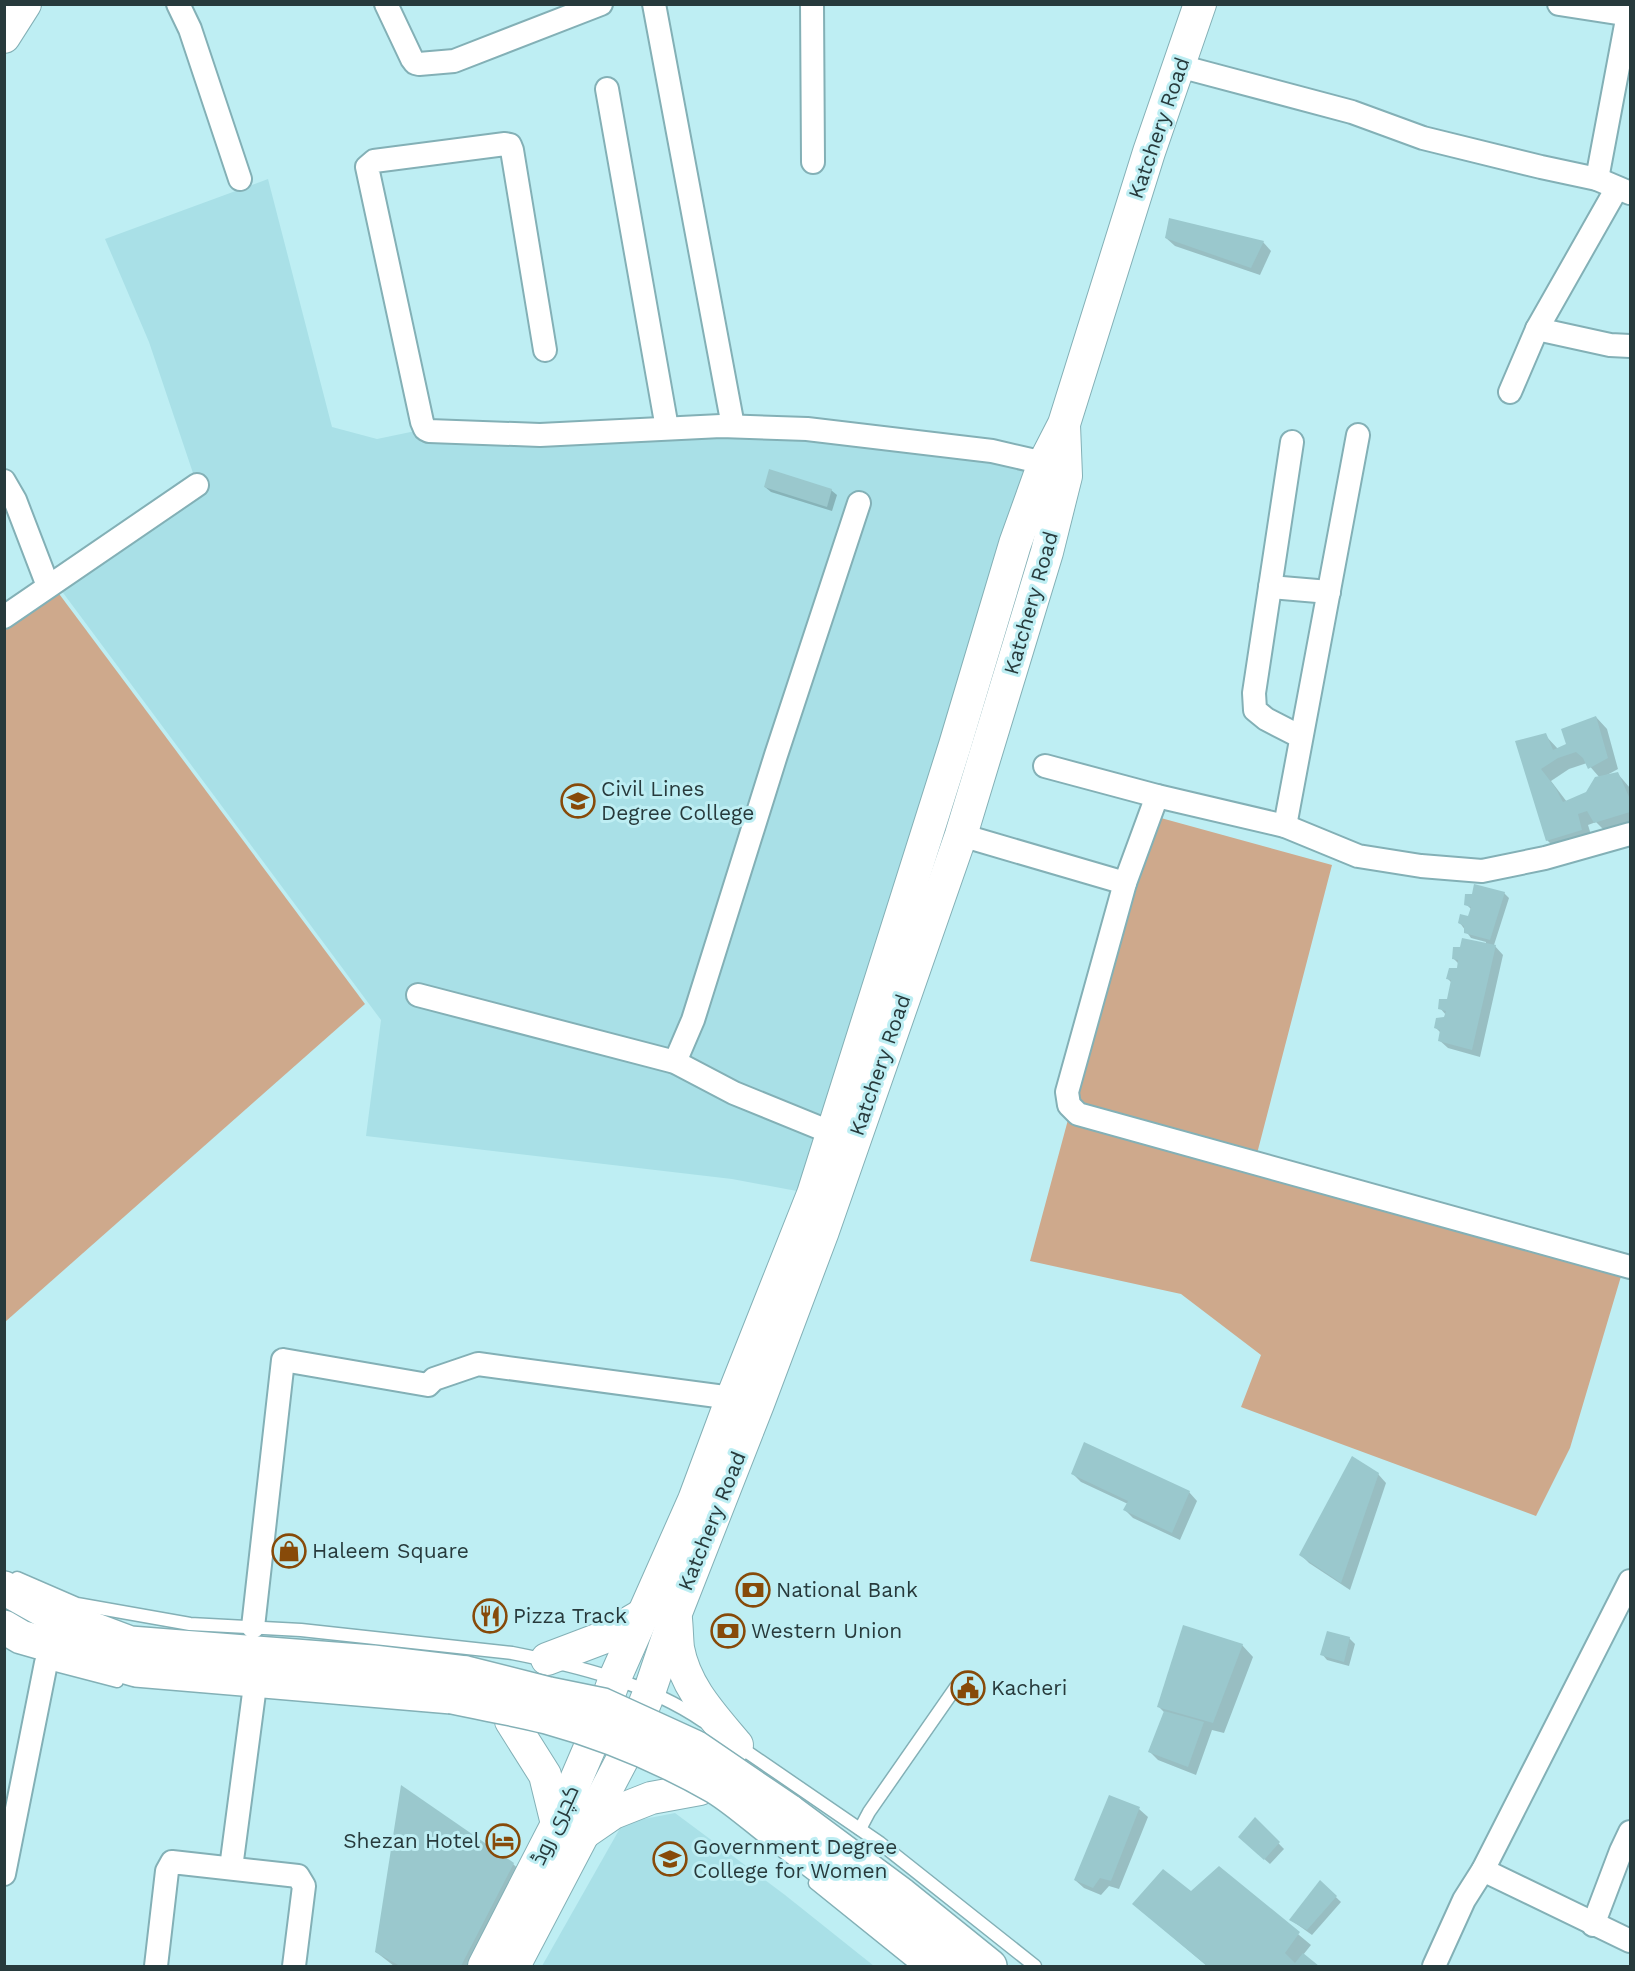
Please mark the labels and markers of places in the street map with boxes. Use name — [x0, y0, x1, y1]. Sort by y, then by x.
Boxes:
place label: Civil Lines Degree College — [601, 776, 754, 825]
school or university icon: Civil Lines Degree College — [560, 783, 596, 819]
shop icon: Haleem Square — [271, 1533, 307, 1569]
place label: Haleem Square — [312, 1538, 469, 1563]
bank icon: National Bank — [735, 1572, 771, 1608]
place label: National Bank — [776, 1577, 918, 1602]
restaurant icon: Pizza Track — [472, 1598, 508, 1634]
place label: Pizza Track — [513, 1603, 627, 1628]
bank icon: Western Union — [710, 1613, 746, 1649]
place label: Western Union — [751, 1618, 902, 1643]
public building icon: Kacheri — [950, 1670, 986, 1706]
place label: Kacheri — [991, 1675, 1067, 1700]
hotel icon: Shezan Hotel — [485, 1823, 521, 1859]
place label: Shezan Hotel — [343, 1828, 481, 1853]
place label: Government Degree College for Women — [693, 1834, 897, 1883]
school or university icon: Government Degree College for Women — [652, 1841, 688, 1877]

